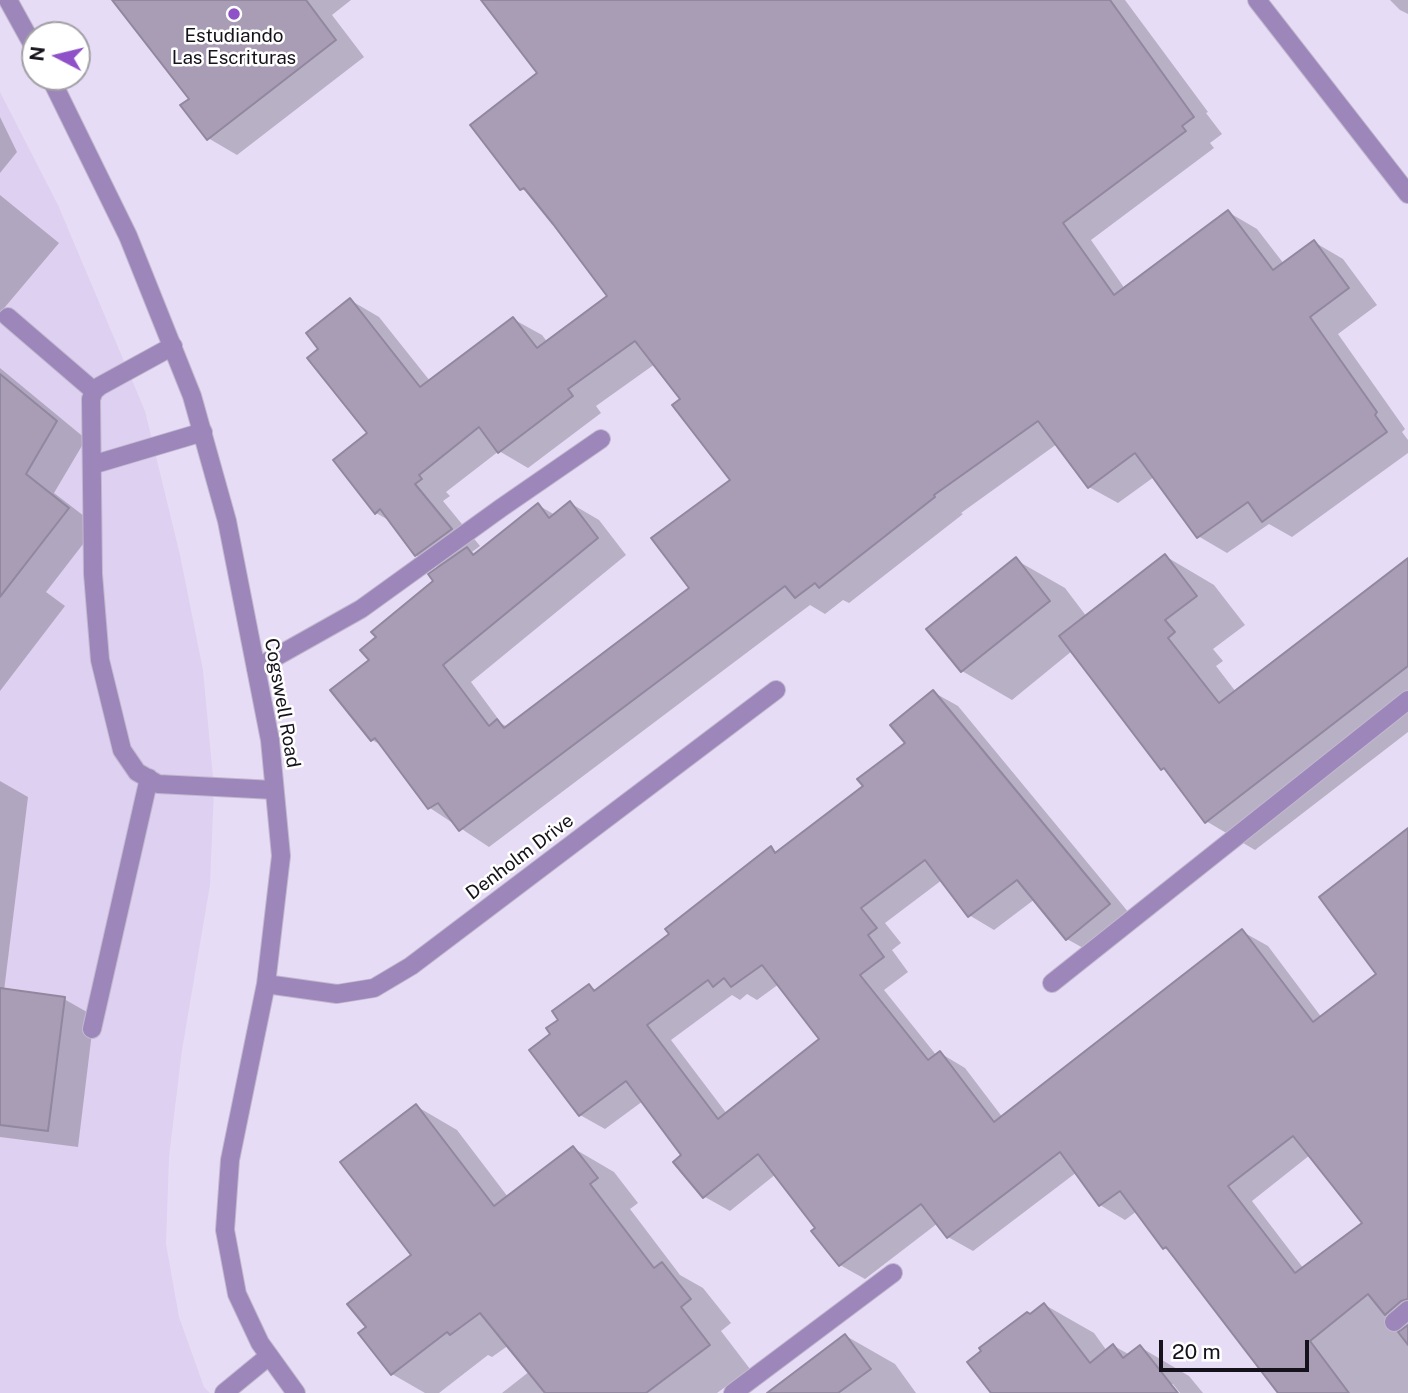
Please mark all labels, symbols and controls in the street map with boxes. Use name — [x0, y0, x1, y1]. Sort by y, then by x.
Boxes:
marker: Estudiando Las Escrituras — [226, 6, 242, 22]
north arrow — [21, 21, 91, 91]
place label: Estudiando Las Escrituras — [172, 25, 296, 69]
text: N — [25, 45, 49, 62]
street label: Cogswell Road — [259, 637, 305, 769]
street label: Denholm Drive — [462, 809, 578, 905]
scale bar — [1163, 1326, 1314, 1370]
text: 20 m — [1172, 1339, 1221, 1364]

